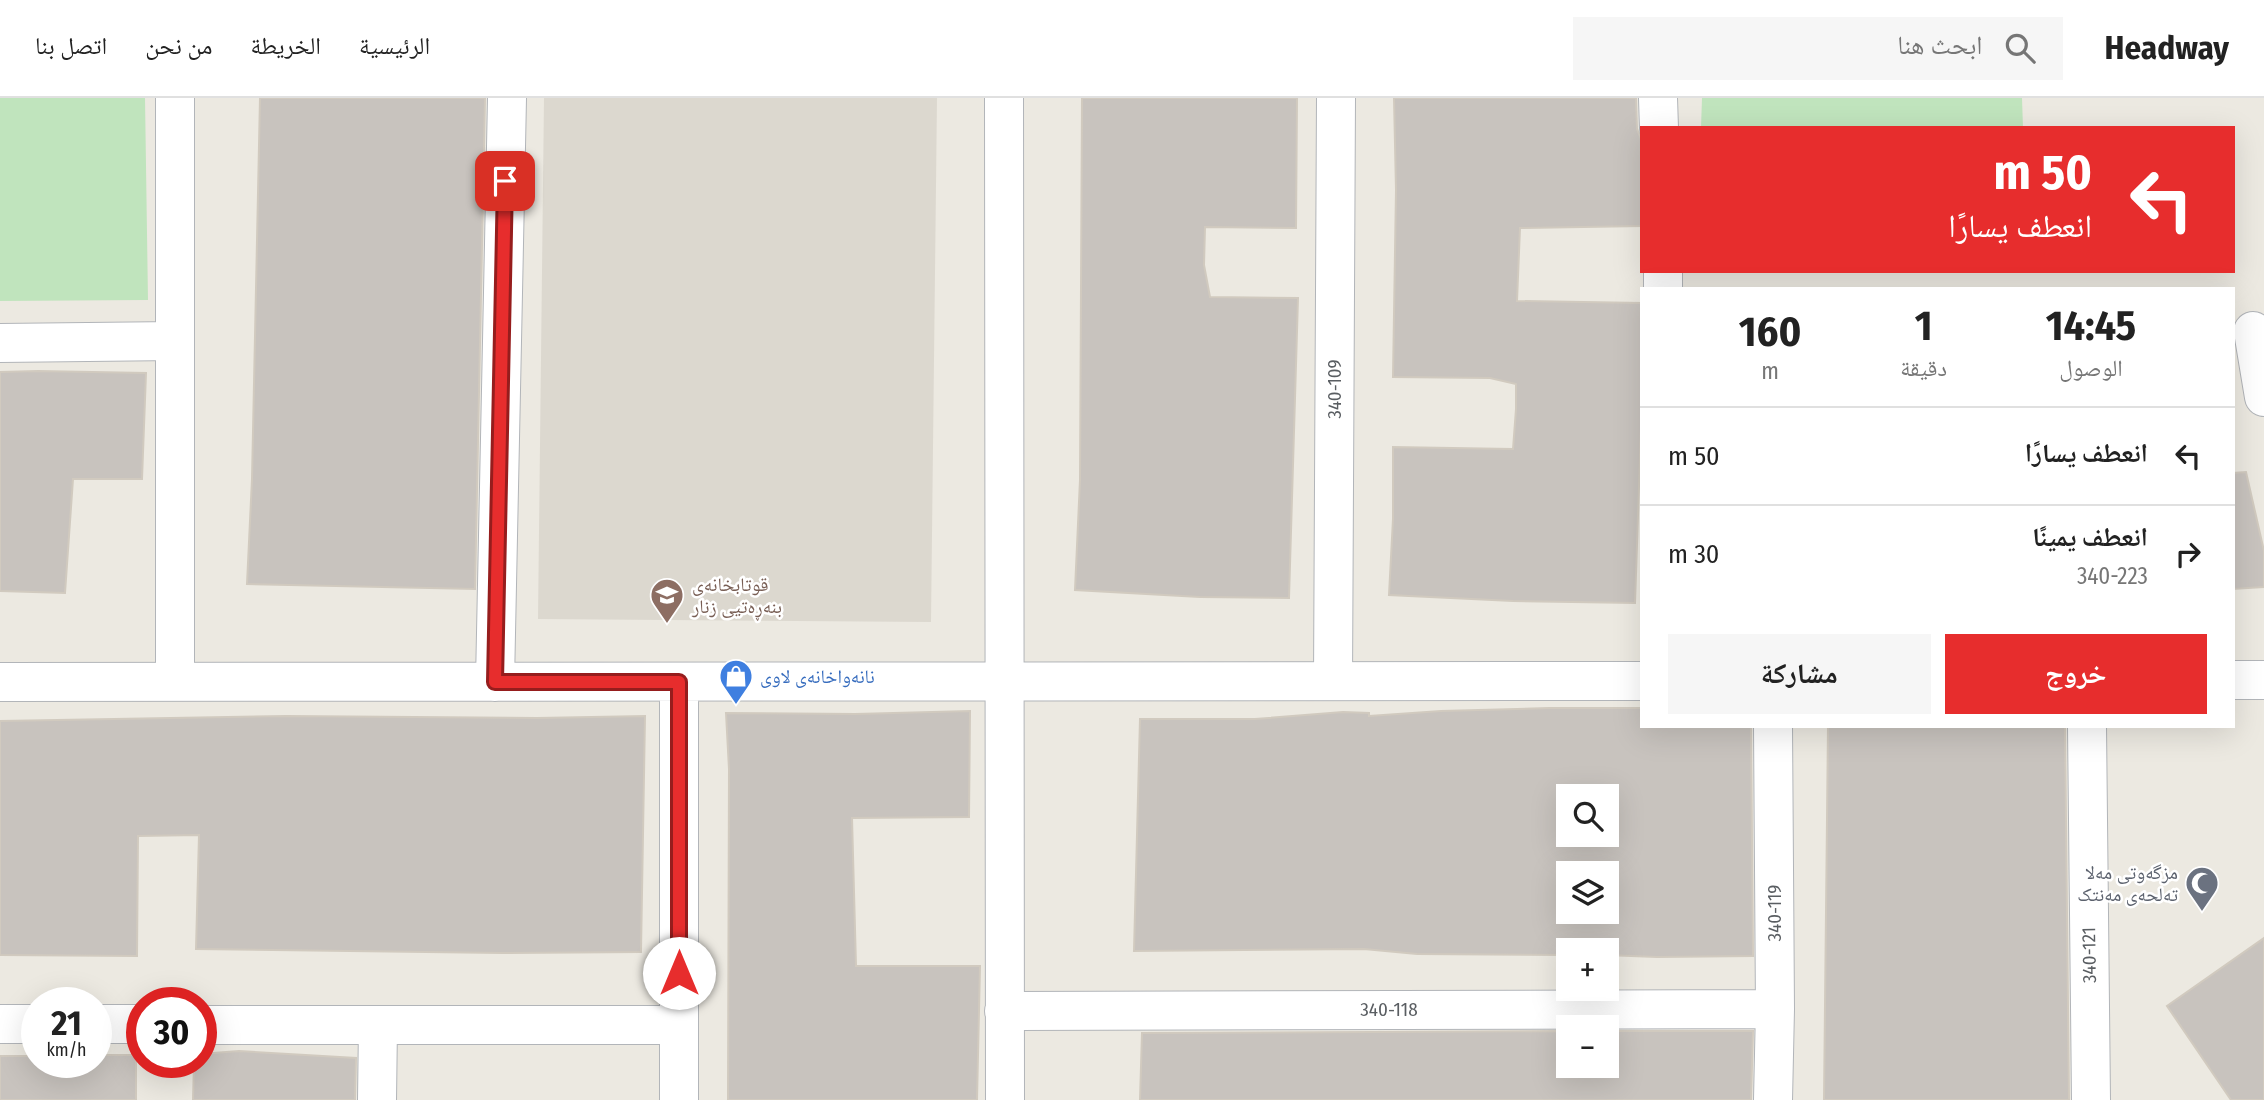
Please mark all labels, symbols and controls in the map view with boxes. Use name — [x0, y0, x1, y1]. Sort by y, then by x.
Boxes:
search box — [1573, 17, 2063, 80]
text: Headway — [2105, 28, 2229, 68]
icon: search — [2001, 29, 2039, 67]
text: ابحث هنا — [1897, 30, 1983, 61]
text: اتصل بنا — [35, 32, 107, 60]
text: من نحن — [145, 32, 212, 60]
text: الخريطة — [250, 32, 321, 60]
text: الرئيسية — [359, 32, 430, 60]
text: 50 m — [1994, 143, 2092, 202]
pin — [475, 151, 535, 211]
icon: left — [2116, 154, 2207, 245]
icon: arrive — [486, 162, 524, 200]
text: انعطف يسارًا — [1948, 207, 2092, 245]
text: 1 — [1915, 301, 1932, 351]
text: 14:45 — [2046, 301, 2136, 351]
text: 160 — [1739, 307, 1801, 357]
text: دقيقة — [1900, 354, 1947, 382]
text: الوصول — [2059, 354, 2123, 382]
text: m — [1761, 357, 1779, 385]
street label: 340-109 — [1323, 359, 1346, 419]
icon: left — [2169, 437, 2207, 475]
text: انعطف يسارًا — [2025, 438, 2148, 469]
text: 50 m — [1668, 441, 1720, 472]
text: انعطف يمينًا — [2032, 522, 2148, 553]
icon: right — [2169, 535, 2207, 573]
text: 30 m — [1668, 539, 1719, 570]
text: 340-223 — [2077, 562, 2148, 590]
place label: قوتابخانەی بنەڕەتیی زنار — [691, 573, 782, 621]
school or university icon: قوتابخانەی بنەڕەتیی زنار — [648, 576, 686, 625]
button: مشاركة — [1668, 634, 1931, 714]
button: خروج — [1945, 634, 2207, 714]
shop icon: نانەواخانەی لاوی — [717, 657, 755, 706]
place label: نانەواخانەی لاوی — [760, 665, 875, 688]
map controls — [1556, 784, 1619, 1078]
button: search — [1556, 784, 1619, 847]
button: layers — [1556, 861, 1619, 924]
place label: مزگەوتی مەلا تەلحەی مەنتک — [2077, 861, 2178, 906]
mosque icon: مزگەوتی مەلا تەلحەی مەنتک — [2183, 864, 2221, 913]
street label: 340-119 — [1763, 884, 1786, 942]
street label: 340-121 — [2077, 927, 2101, 983]
position arrow — [642, 936, 716, 1010]
button: + — [1556, 938, 1619, 1001]
speed limit sign: 30 — [126, 987, 217, 1078]
street label: 340-118 — [1360, 998, 1418, 1021]
text: 21 — [51, 1002, 82, 1044]
button: − — [1556, 1015, 1619, 1078]
text: km/h — [46, 1039, 87, 1061]

